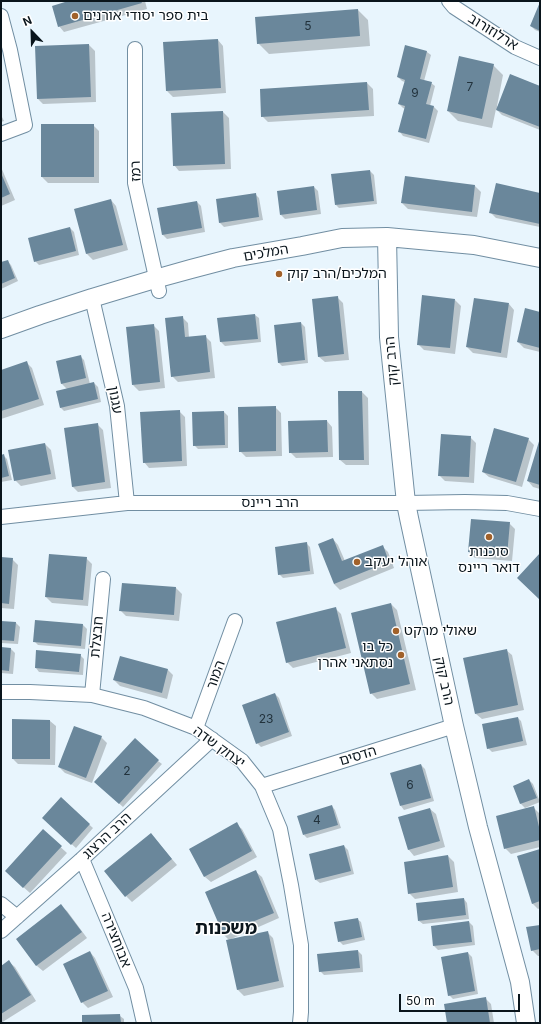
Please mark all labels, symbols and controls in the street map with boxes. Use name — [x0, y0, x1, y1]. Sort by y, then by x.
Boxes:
place label: בית ספר יסודי אורנים — [83, 8, 208, 24]
street label: ארלוזורוב — [465, 10, 521, 54]
marker: בית ספר יסודי אורנים — [70, 11, 80, 21]
north arrow — [12, 12, 52, 52]
text: N — [21, 13, 34, 29]
house number: 5 — [304, 19, 312, 33]
house number: 7 — [467, 80, 473, 94]
house number: 9 — [411, 86, 419, 100]
street label: רמז — [127, 160, 145, 182]
street label: המלכים — [242, 241, 290, 265]
place label: המלכים/הרב קוק — [287, 266, 387, 282]
marker: המלכים/הרב קוק — [274, 269, 284, 279]
street label: הרב קוק — [381, 336, 403, 386]
street label: עגנון — [104, 385, 126, 415]
street label: הרב ריינס — [241, 495, 299, 511]
marker: סוכנות דואר ריינס — [484, 532, 494, 542]
place label: סוכנות דואר ריינס — [458, 544, 520, 576]
place label: אוהל יעקב — [365, 554, 427, 570]
marker: אוהל יעקב — [352, 557, 362, 567]
street label: חבצלת — [87, 615, 107, 659]
place label: שאולי מרקט — [404, 623, 477, 639]
marker: שאולי מרקט — [391, 626, 401, 636]
place label: כל בו נסתאני אהרן — [318, 639, 393, 672]
marker: כל בו נסתאני אהרן — [396, 650, 406, 660]
street label: הרב קוק — [431, 655, 457, 707]
street label: המור — [203, 658, 229, 692]
house number: 23 — [259, 712, 273, 726]
street label: יצחק שדה — [190, 723, 248, 771]
street label: הדסים — [337, 742, 379, 770]
house number: 2 — [123, 764, 131, 778]
house number: 6 — [406, 778, 414, 792]
street label: הרב הרצוג — [79, 809, 135, 863]
house number: 4 — [313, 813, 321, 827]
street label: אבוחצירה — [97, 910, 135, 970]
district label: משכנות — [195, 918, 257, 940]
scale bar — [401, 986, 522, 1012]
text: 50 m — [406, 993, 435, 1008]

